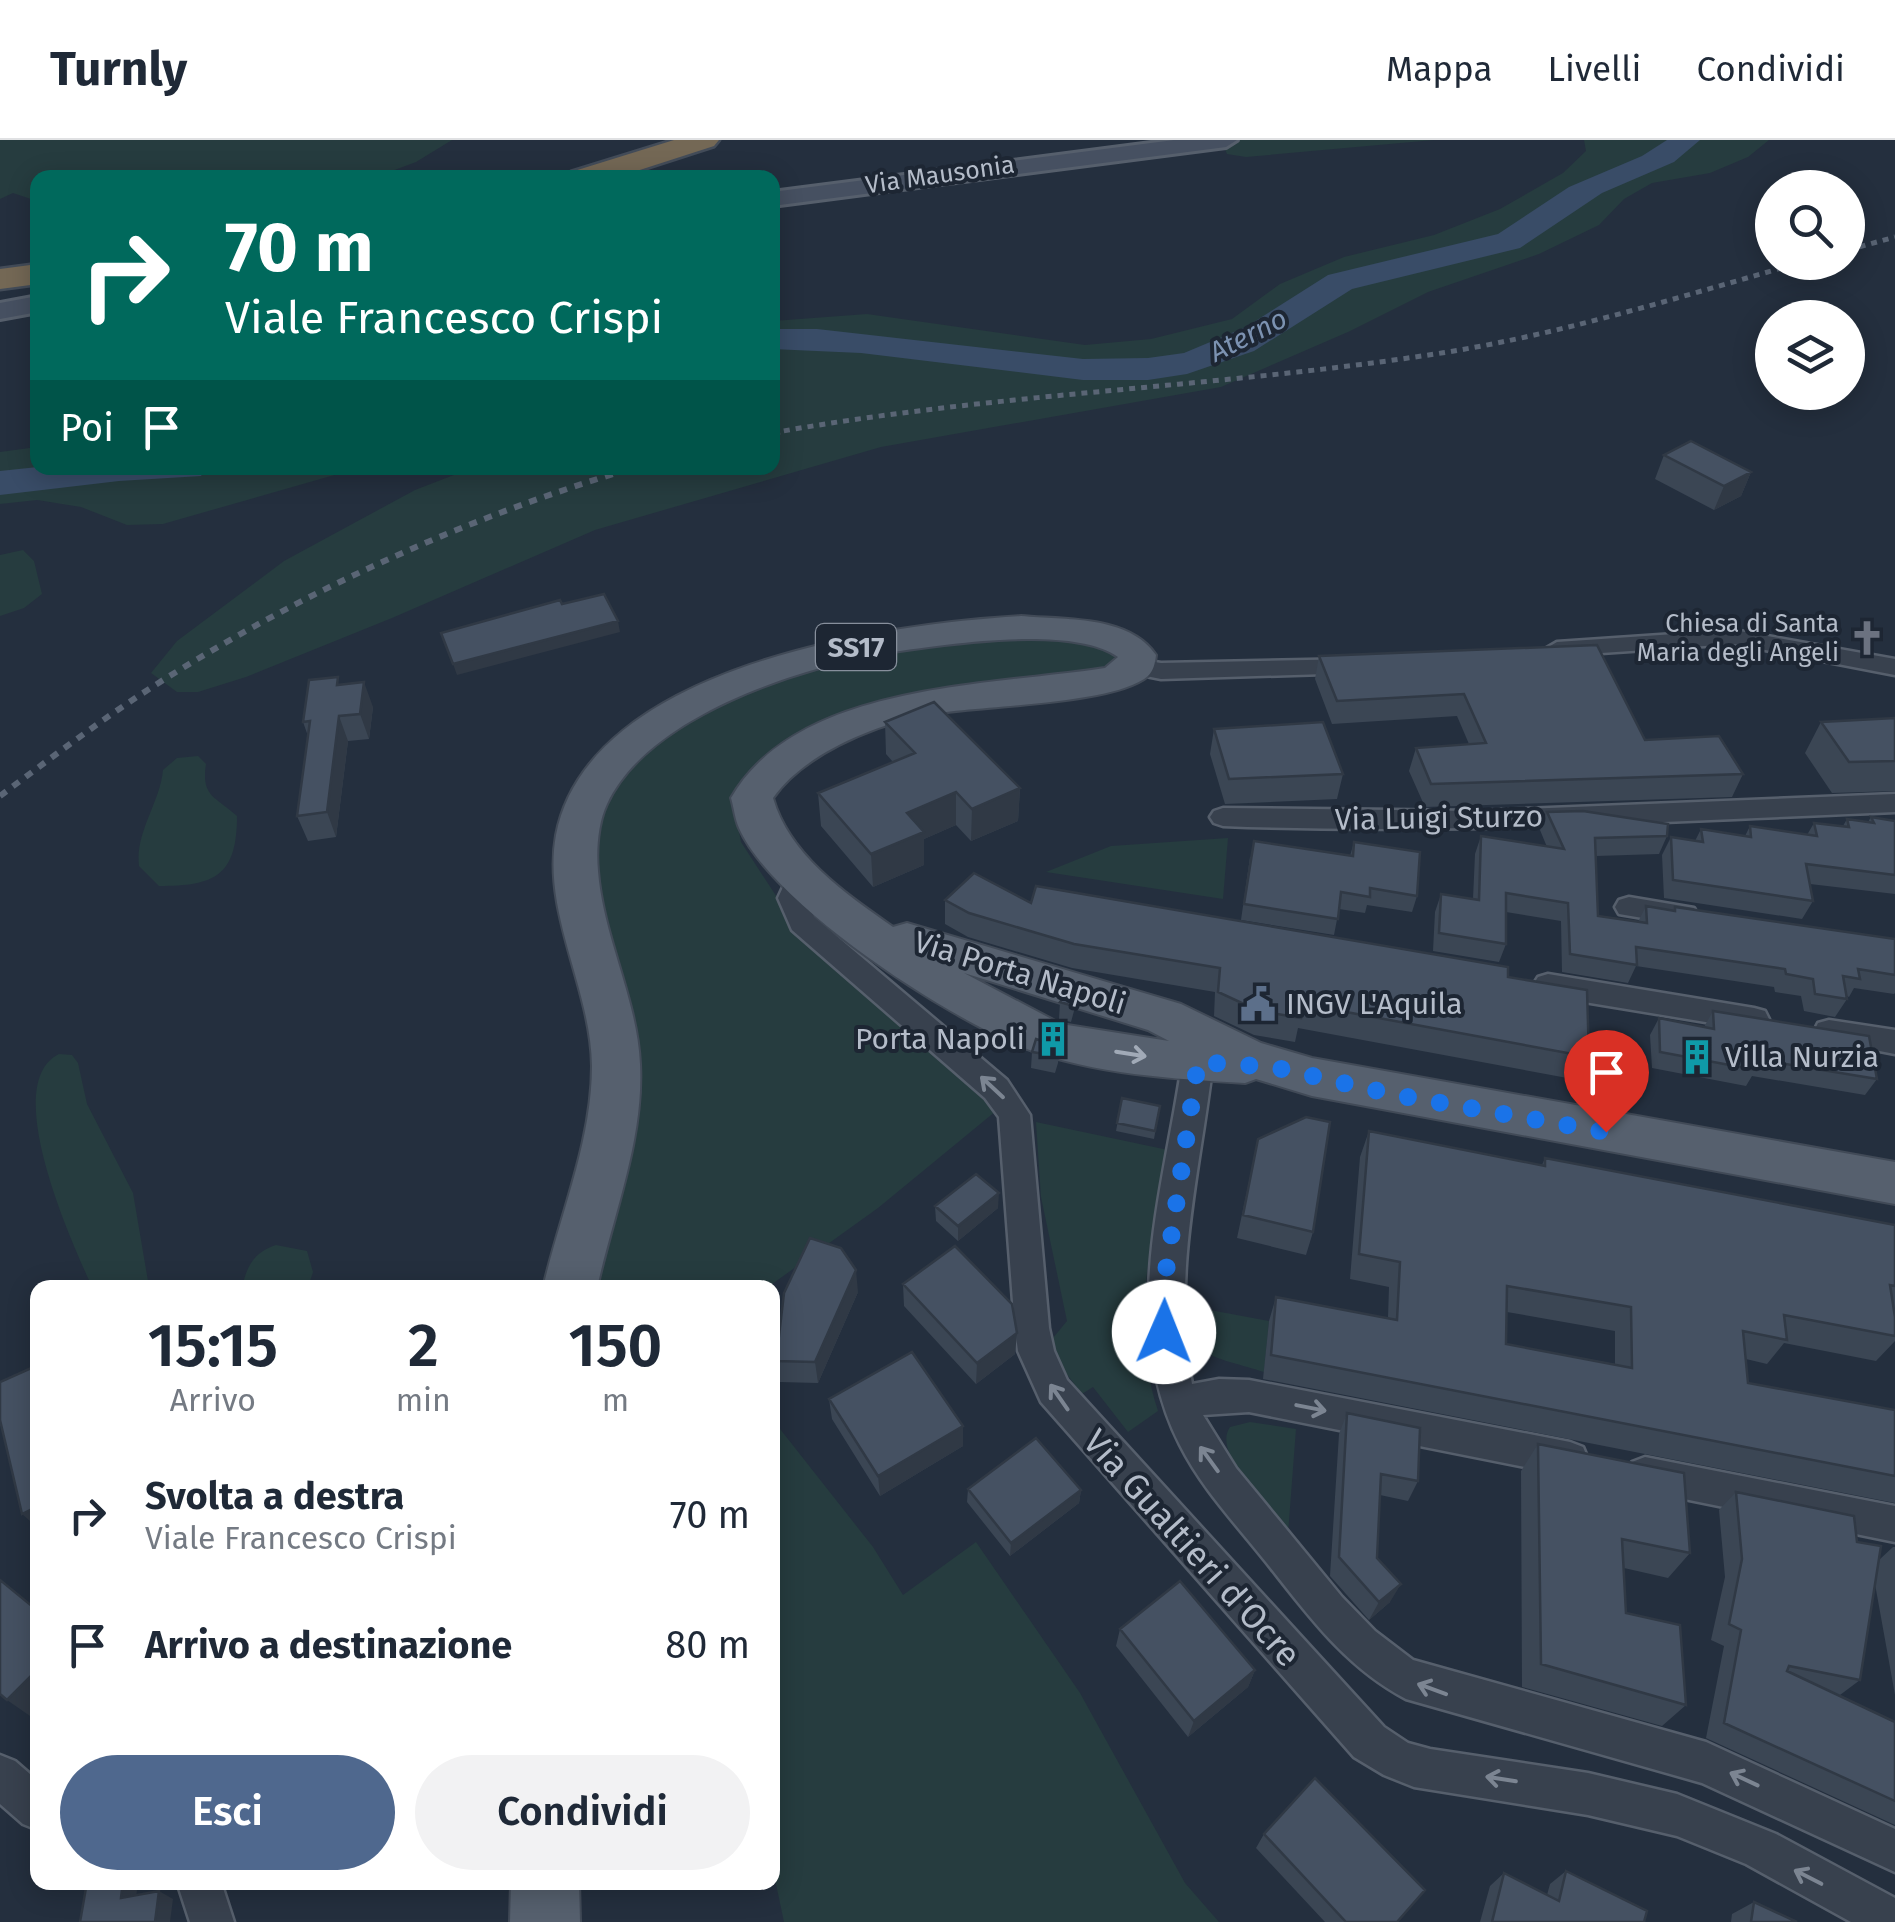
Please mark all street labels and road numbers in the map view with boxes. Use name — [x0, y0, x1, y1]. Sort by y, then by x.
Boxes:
street label: Via Mausonia — [863, 150, 1017, 200]
road number: SS17 — [816, 624, 896, 670]
street label: Via Luigi Sturzo — [1335, 798, 1543, 838]
street label: Via Porta Napoli — [910, 924, 1130, 1022]
street label: Via Gualtieri d'Ocre — [1075, 1421, 1309, 1675]

